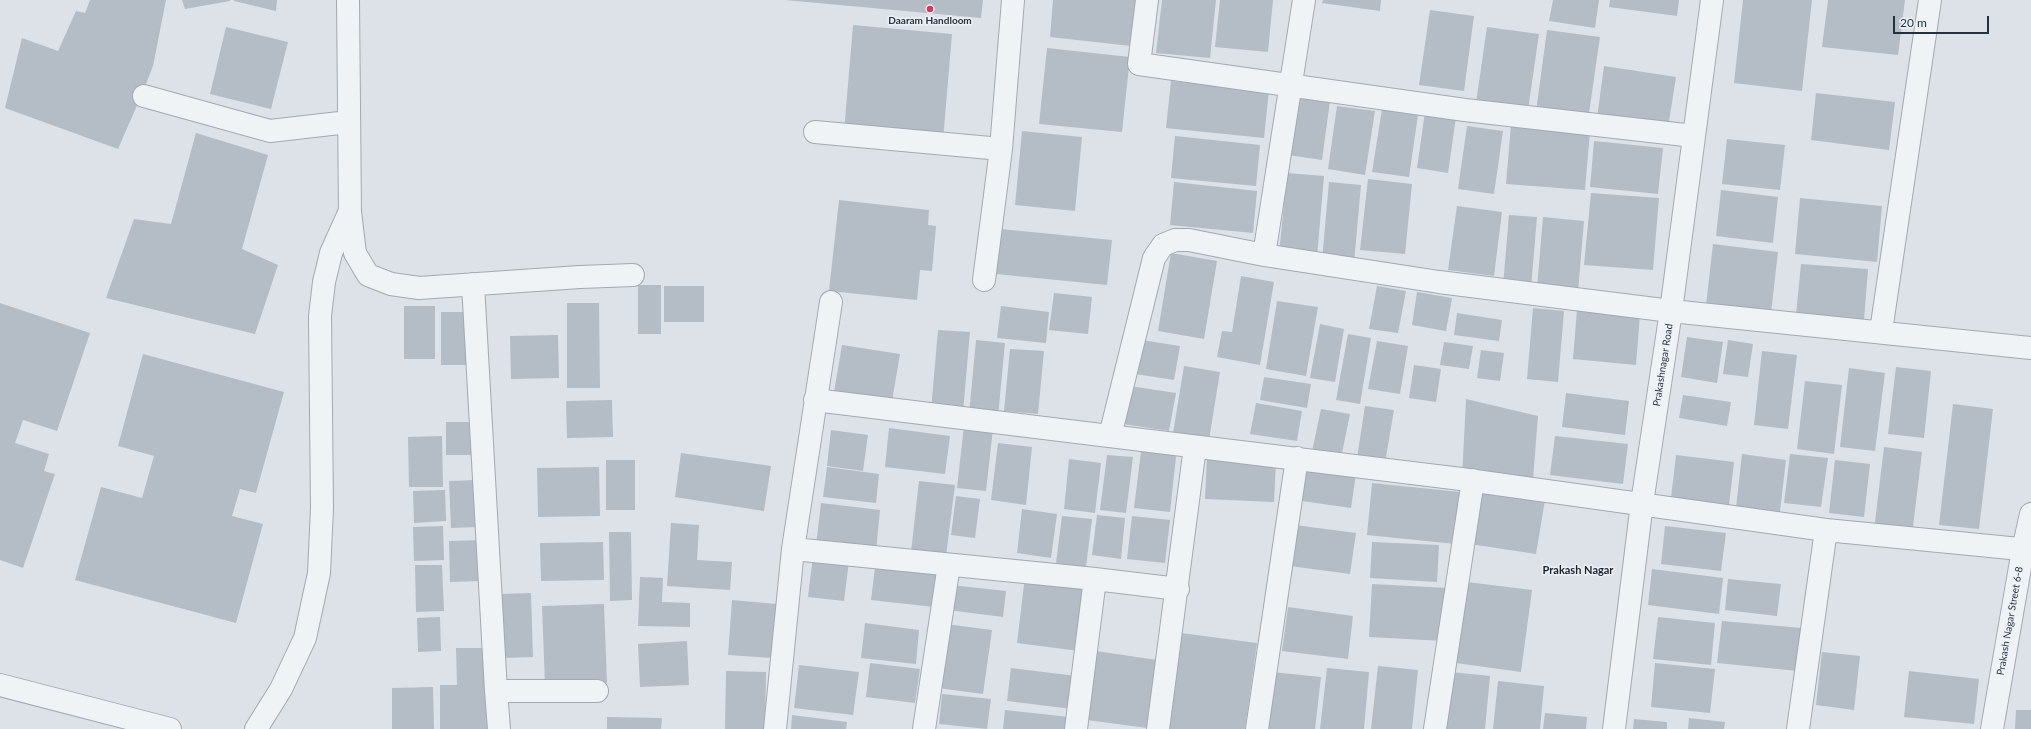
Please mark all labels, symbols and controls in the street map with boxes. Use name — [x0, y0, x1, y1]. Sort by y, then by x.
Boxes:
marker: Daaram Handloom — [925, 4, 935, 14]
scale bar — [1895, 8, 1991, 34]
place label: Daaram Handloom — [888, 15, 972, 27]
text: 20 m — [1900, 15, 1927, 30]
street label: Prakashnagar Road — [1651, 323, 1675, 407]
district label: Prakash Nagar — [1543, 563, 1613, 577]
street label: Prakash Nagar Street 6-8 — [1995, 566, 2025, 676]

